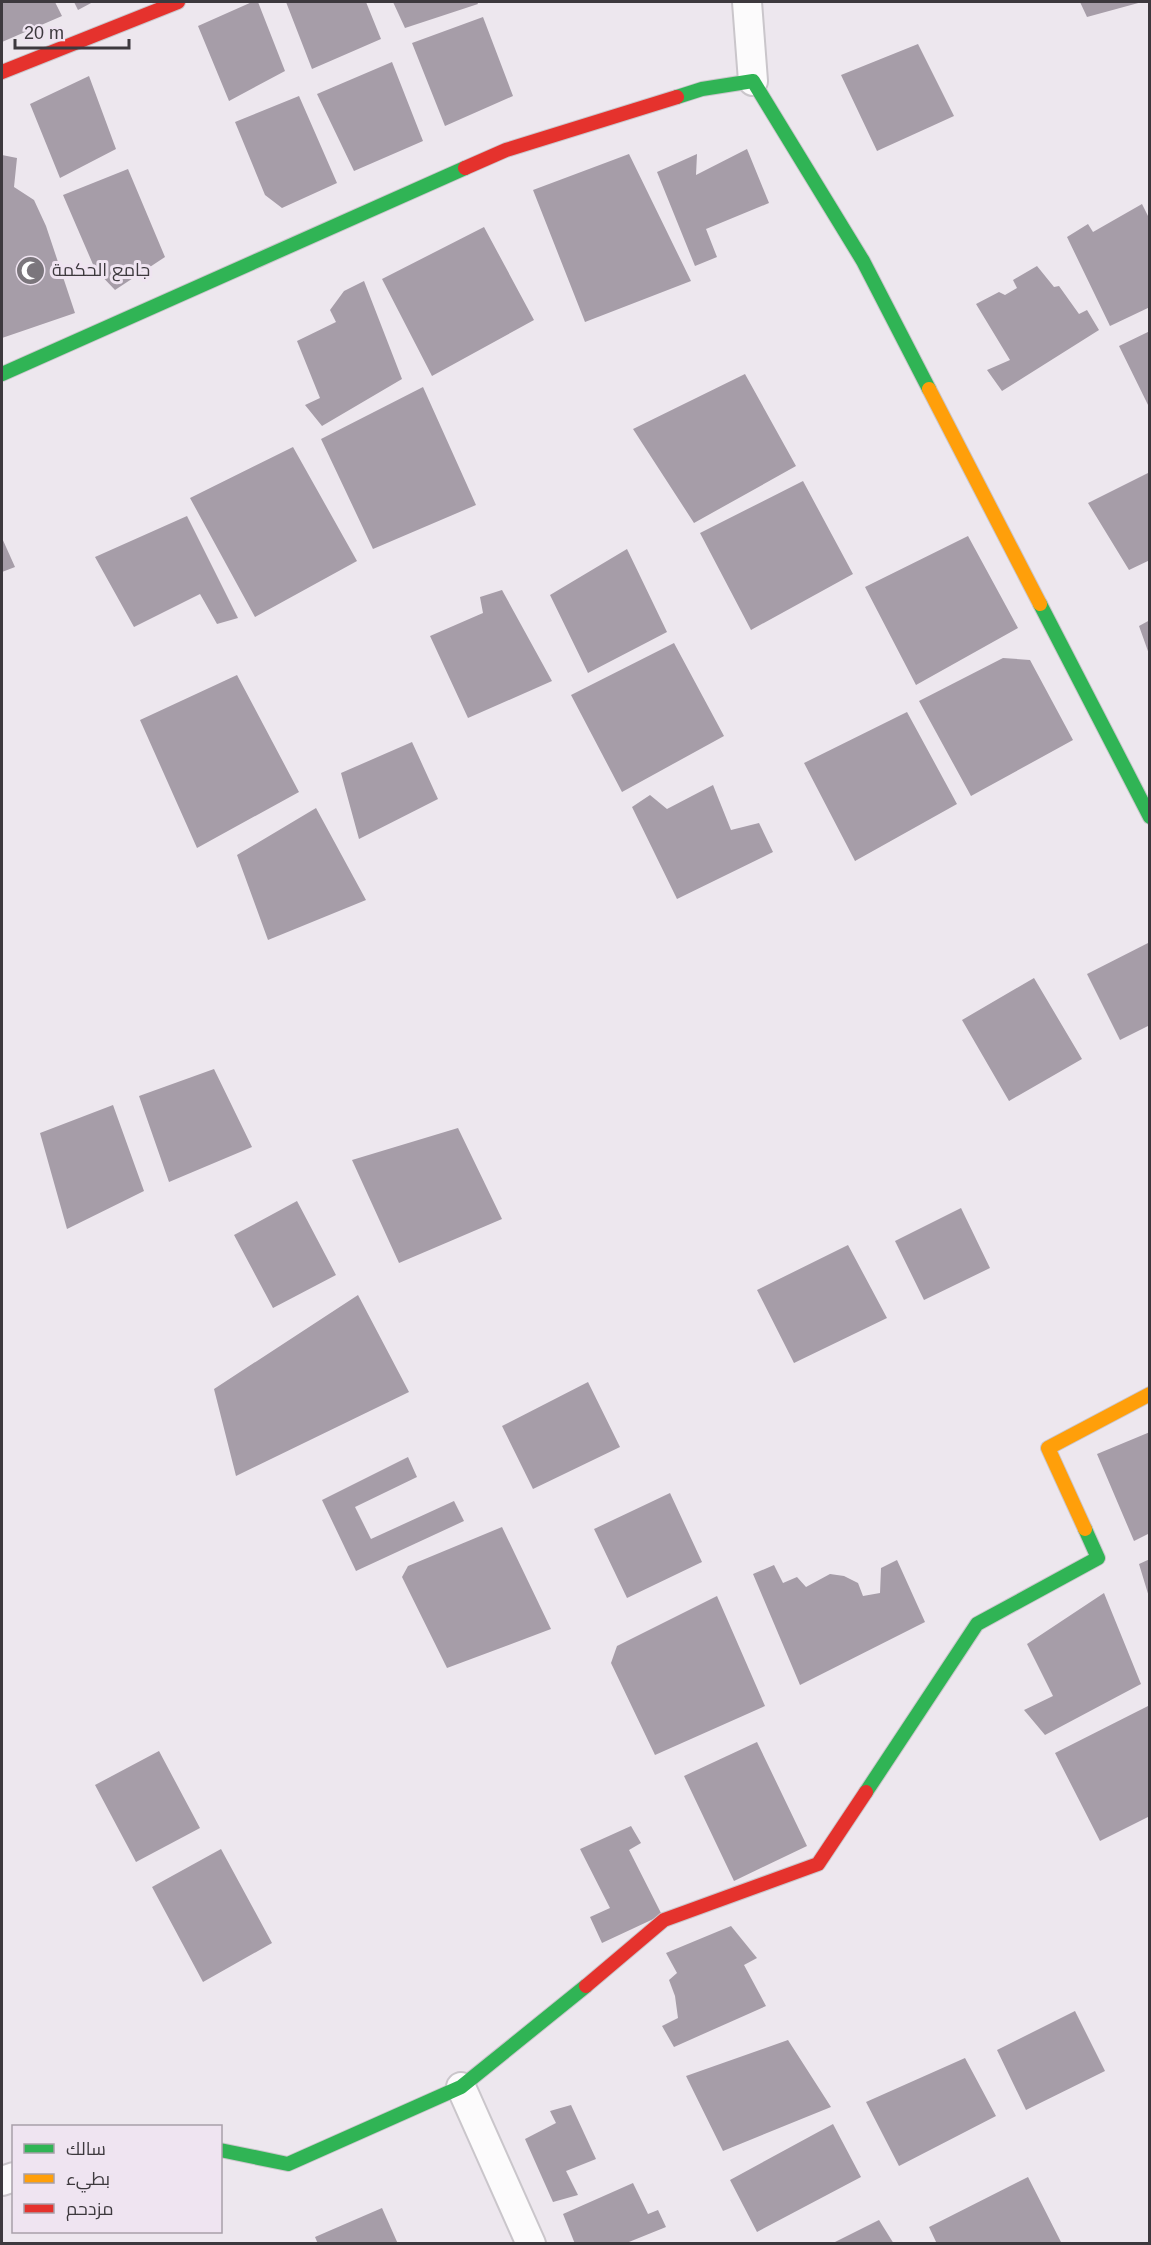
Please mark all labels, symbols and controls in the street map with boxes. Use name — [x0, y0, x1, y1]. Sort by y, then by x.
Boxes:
scale bar — [15, 12, 129, 50]
text: 20 m — [24, 23, 64, 43]
mosque icon: جامع الحكمة — [15, 254, 47, 286]
place label: جامع الحكمة — [52, 260, 150, 282]
legend — [12, 2125, 222, 2233]
text: سالك — [66, 2139, 106, 2159]
text: بطيء — [66, 2169, 110, 2193]
text: مزدحم — [66, 2199, 114, 2221]

